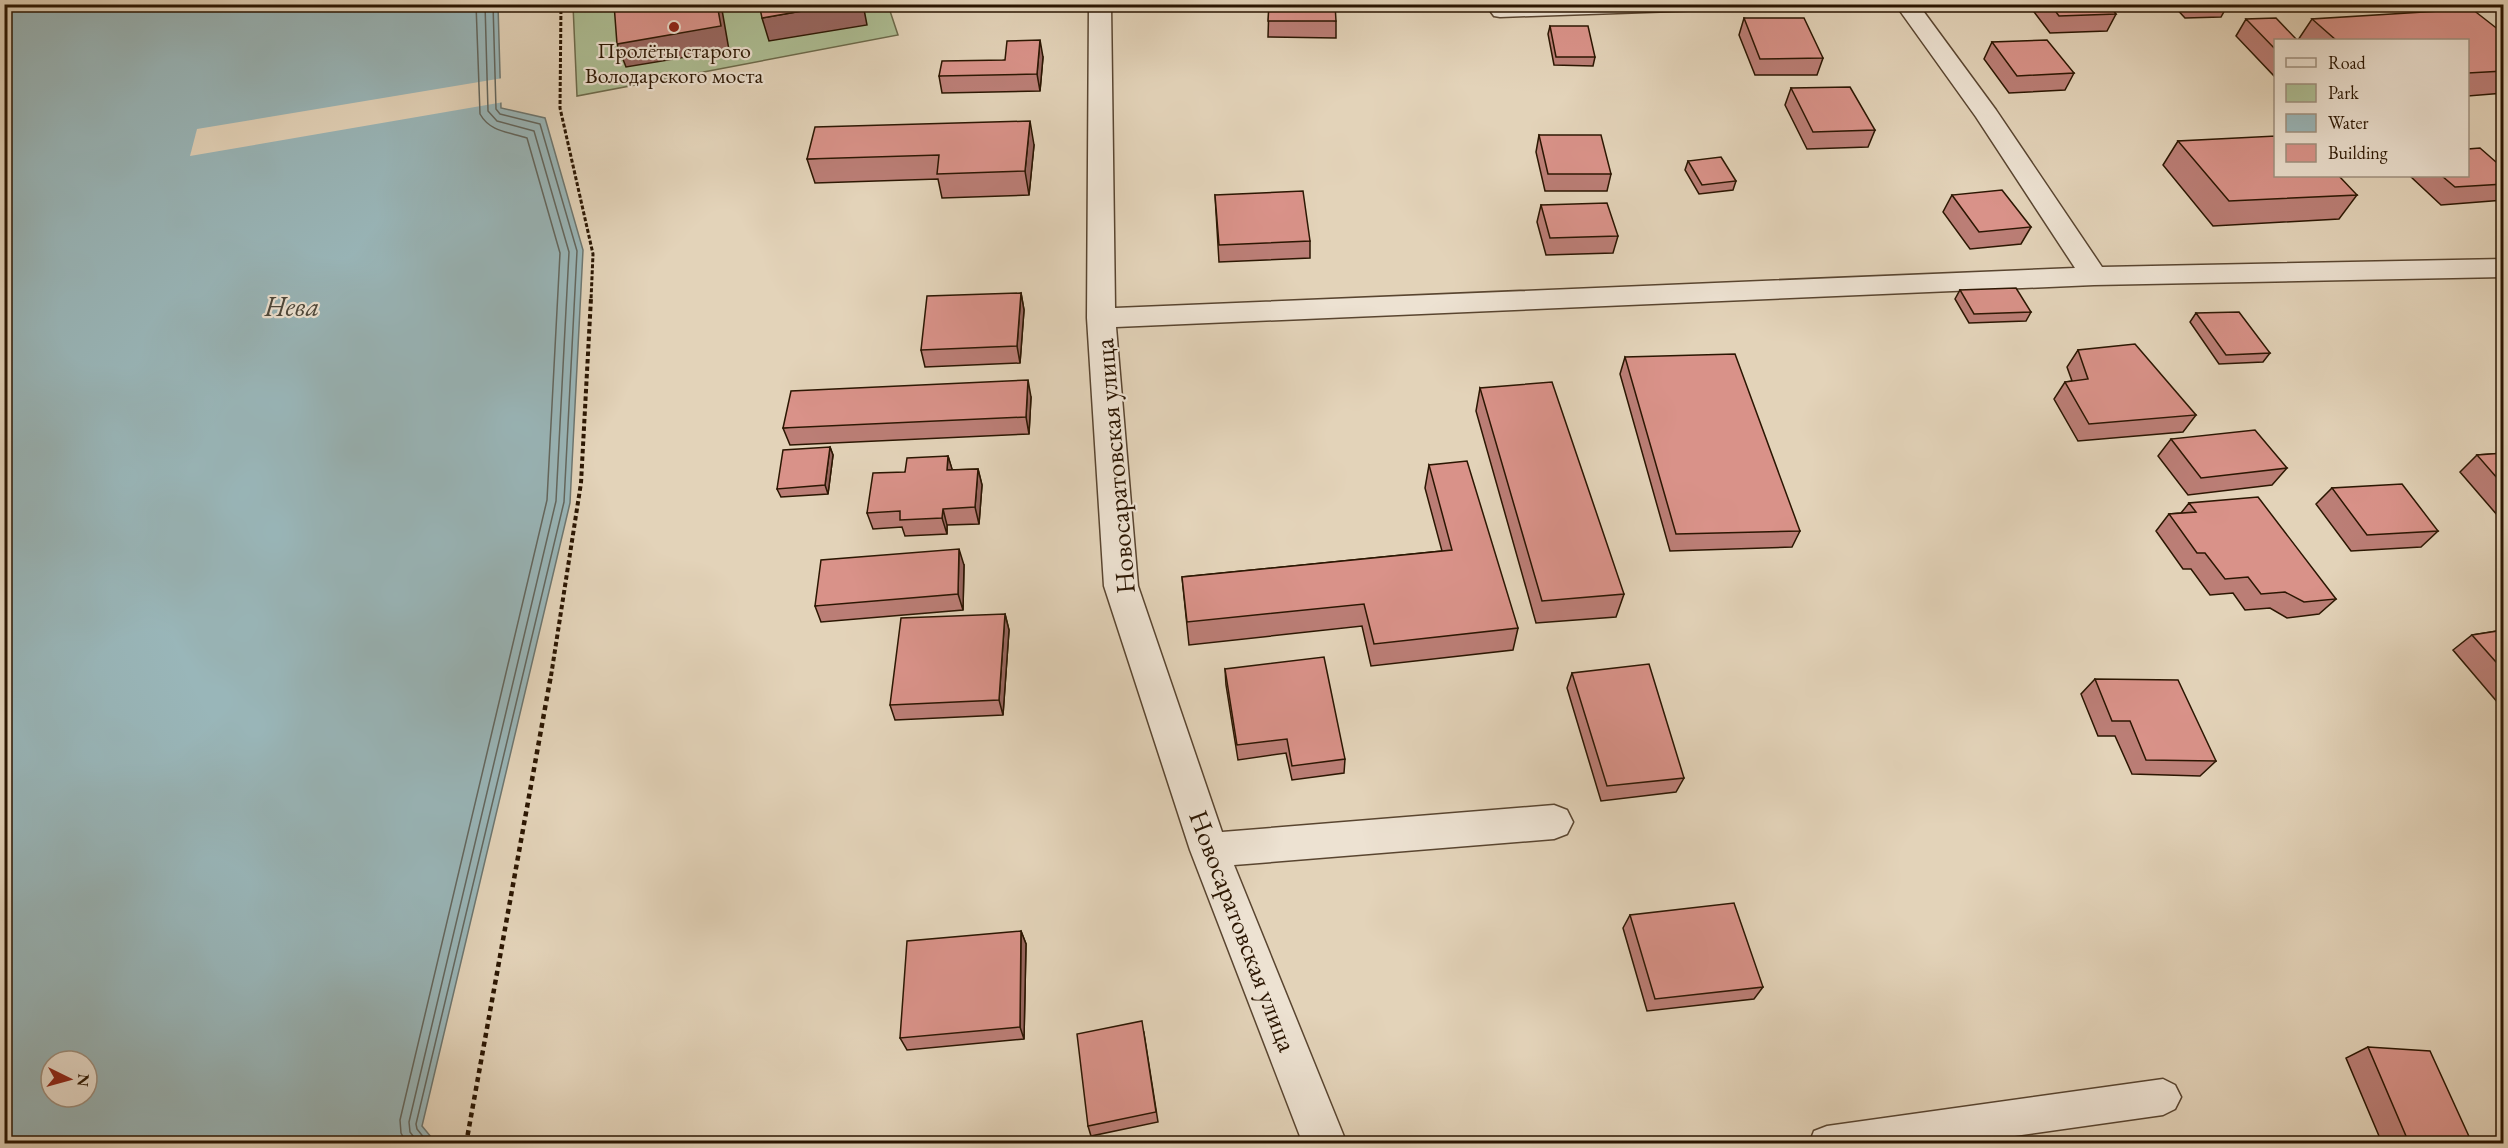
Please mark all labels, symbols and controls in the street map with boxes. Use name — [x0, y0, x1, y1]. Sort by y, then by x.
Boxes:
marker: Пролёты старого Володарского моста — [667, 20, 681, 34]
place label: Пролёты старого Володарского моста — [585, 36, 763, 90]
legend — [2274, 39, 2469, 177]
text: Road — [2328, 51, 2367, 74]
text: Park — [2328, 81, 2359, 104]
text: Water — [2328, 111, 2369, 134]
text: Building — [2328, 141, 2388, 164]
water label: Нева — [263, 288, 320, 324]
street label: Новосаратовская улица — [1086, 337, 1143, 595]
street label: Новосаратовская улица — [1181, 805, 1306, 1057]
north arrow — [39, 1049, 99, 1109]
text: N — [72, 1073, 94, 1088]

